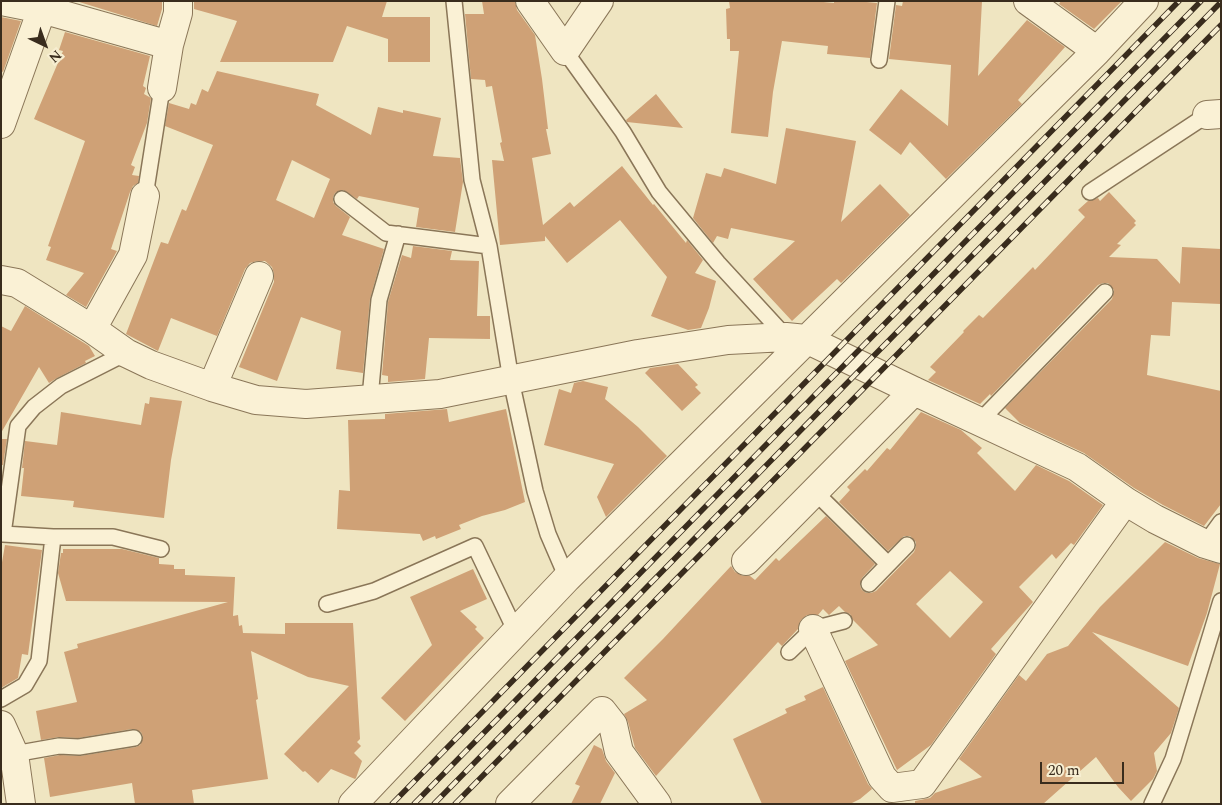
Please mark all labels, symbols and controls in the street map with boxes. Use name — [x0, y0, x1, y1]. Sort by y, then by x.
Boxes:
north arrow — [20, 20, 70, 70]
text: N — [44, 45, 67, 68]
scale bar — [1042, 752, 1126, 784]
text: 20 m — [1048, 759, 1080, 782]

